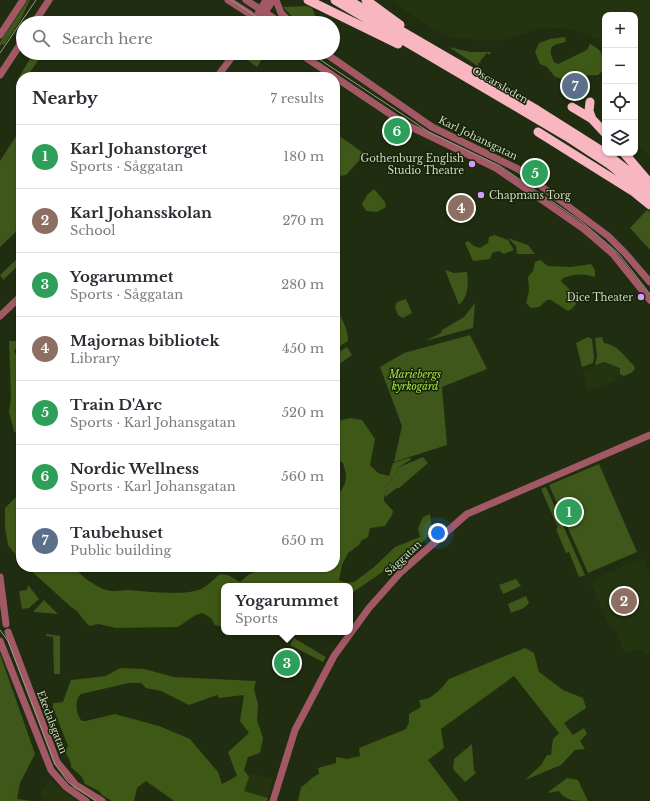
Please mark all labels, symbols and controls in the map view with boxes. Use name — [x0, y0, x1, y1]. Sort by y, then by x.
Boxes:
map controls — [602, 12, 638, 156]
button: + — [602, 12, 638, 48]
search box — [16, 16, 340, 60]
icon: search — [30, 27, 52, 49]
text: Search here — [62, 29, 153, 48]
button: − — [602, 48, 638, 84]
street label: Oscarsleden — [470, 64, 530, 106]
pin: 7 — [562, 71, 588, 101]
button: locate — [602, 84, 638, 120]
text: Nearby — [32, 88, 98, 109]
text: 7 results — [271, 90, 324, 107]
street label: Karl Johansgatan — [436, 113, 520, 163]
pin: 6 — [384, 116, 410, 146]
button: layers — [602, 120, 638, 156]
text: Karl Johanstorget — [70, 139, 207, 158]
text: 1 — [42, 148, 48, 165]
text: 180 m — [283, 148, 324, 165]
place label: Gothenburg English Studio Theatre — [361, 152, 464, 177]
text: Sports · Såggatan — [70, 158, 183, 175]
pin: 5 — [522, 158, 548, 188]
marker: Gothenburg English Studio Theatre — [467, 159, 477, 169]
place label: Chapmans Torg — [489, 189, 572, 202]
marker: Chapmans Torg — [476, 190, 486, 200]
pin: 4 — [448, 193, 474, 223]
text: Karl Johansskolan — [70, 203, 212, 222]
text: 2 — [41, 212, 49, 229]
text: 270 m — [283, 212, 324, 229]
text: School — [70, 222, 116, 239]
text: Yogarummet — [70, 267, 173, 286]
text: 3 — [41, 276, 49, 293]
text: 280 m — [281, 276, 324, 293]
text: Sports · Såggatan — [70, 286, 183, 303]
place label: Dice Theater — [567, 291, 633, 304]
marker: Dice Theater — [636, 292, 646, 302]
text: Majornas bibliotek — [70, 331, 219, 350]
text: 4 — [41, 340, 49, 357]
text: 450 m — [282, 340, 324, 357]
text: Library — [70, 350, 120, 367]
park label: Mariebergs kyrkogård — [388, 368, 441, 393]
text: Train D'Arc — [70, 395, 162, 414]
text: 5 — [41, 404, 49, 421]
text: 520 m — [282, 404, 324, 421]
text: Sports · Karl Johansgatan — [70, 414, 236, 431]
text: Nordic Wellness — [70, 459, 199, 478]
text: 6 — [41, 468, 49, 485]
text: 560 m — [281, 468, 324, 485]
text: Sports · Karl Johansgatan — [70, 478, 236, 495]
pin: 1 — [556, 497, 582, 527]
text: Taubehuset — [70, 523, 163, 542]
your location — [428, 523, 448, 543]
text: 7 — [42, 532, 48, 549]
text: 650 m — [281, 532, 324, 549]
street label: Såggatan — [382, 538, 424, 578]
text: Public building — [70, 542, 171, 559]
popup — [221, 583, 353, 635]
pin: 2 — [611, 586, 637, 616]
text: Yogarummet — [235, 591, 339, 610]
text: Sports — [235, 610, 278, 627]
pin: 3 — [274, 648, 300, 678]
street label: Ekedalsgatan — [34, 689, 70, 756]

